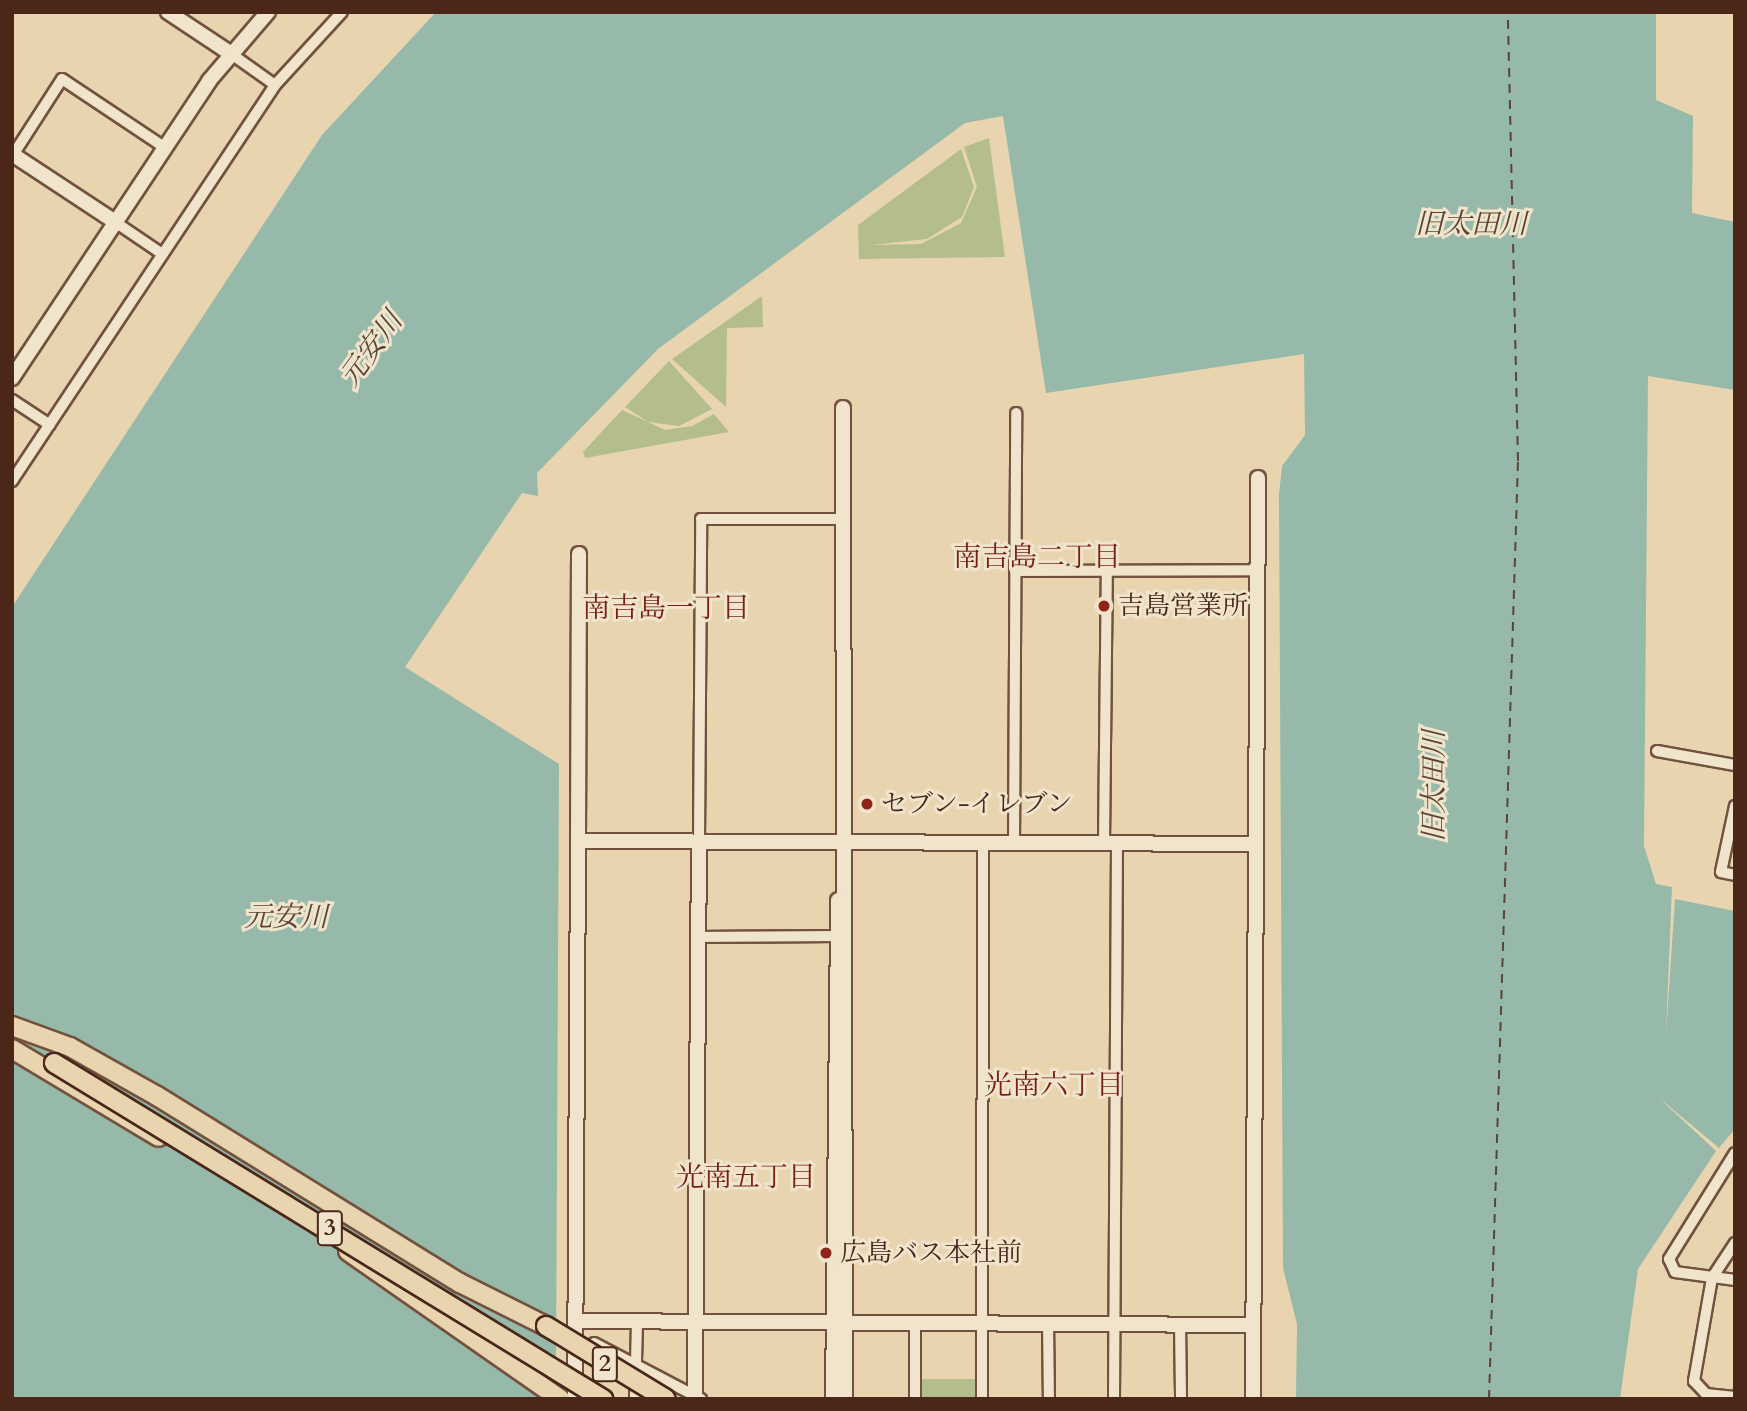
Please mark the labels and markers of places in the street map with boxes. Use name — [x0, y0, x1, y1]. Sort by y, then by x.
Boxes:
place label: 吉島営業所 — [1118, 590, 1248, 622]
marker: 吉島営業所 — [1096, 598, 1112, 614]
place label: セブン-イレブン — [881, 788, 1075, 820]
marker: セブン-イレブン — [859, 796, 875, 812]
place label: 広島バス本社前 — [840, 1237, 1022, 1269]
marker: 広島バス本社前 — [818, 1245, 834, 1261]

